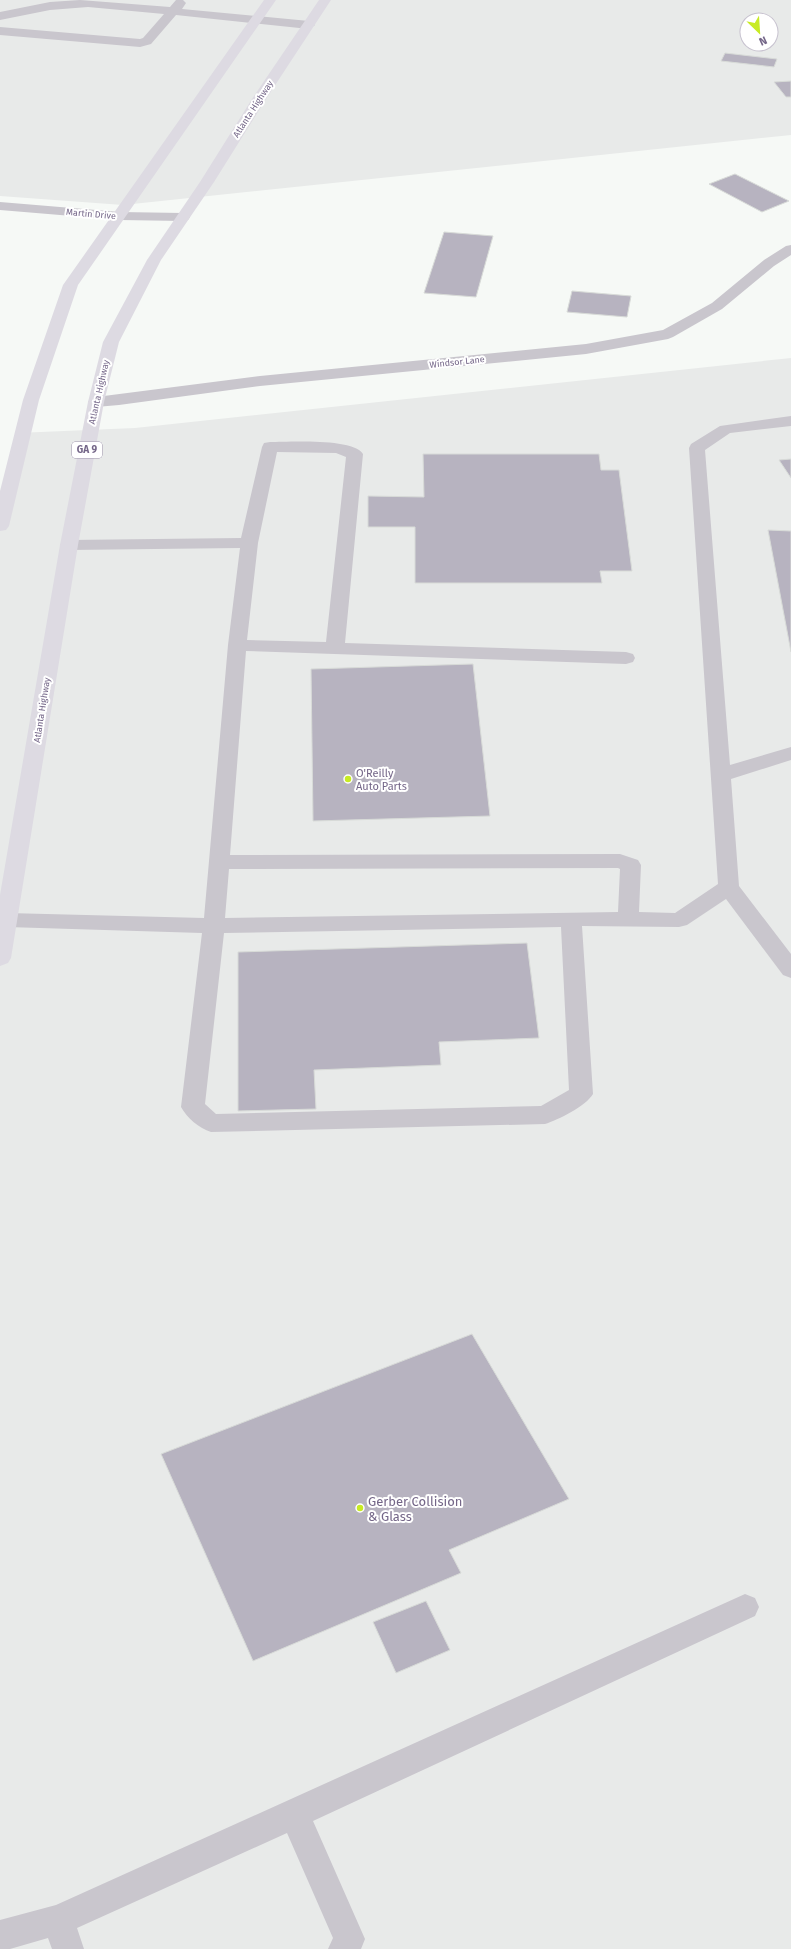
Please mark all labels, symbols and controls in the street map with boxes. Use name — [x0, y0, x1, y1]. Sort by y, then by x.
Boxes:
north arrow — [739, 12, 779, 52]
text: N — [757, 33, 769, 48]
street label: Atlanta Highway — [231, 78, 275, 139]
street label: Martin Drive — [66, 207, 116, 221]
street label: Windsor Lane — [429, 354, 485, 370]
street label: Atlanta Highway — [87, 358, 111, 425]
road number: GA 9 — [72, 442, 102, 458]
street label: Atlanta Highway — [32, 676, 52, 743]
place label: O'Reilly Auto Parts — [356, 767, 407, 793]
marker: O'Reilly Auto Parts — [343, 774, 353, 784]
place label: Gerber Collision & Glass — [368, 1494, 462, 1524]
marker: Gerber Collision & Glass — [355, 1503, 365, 1513]

